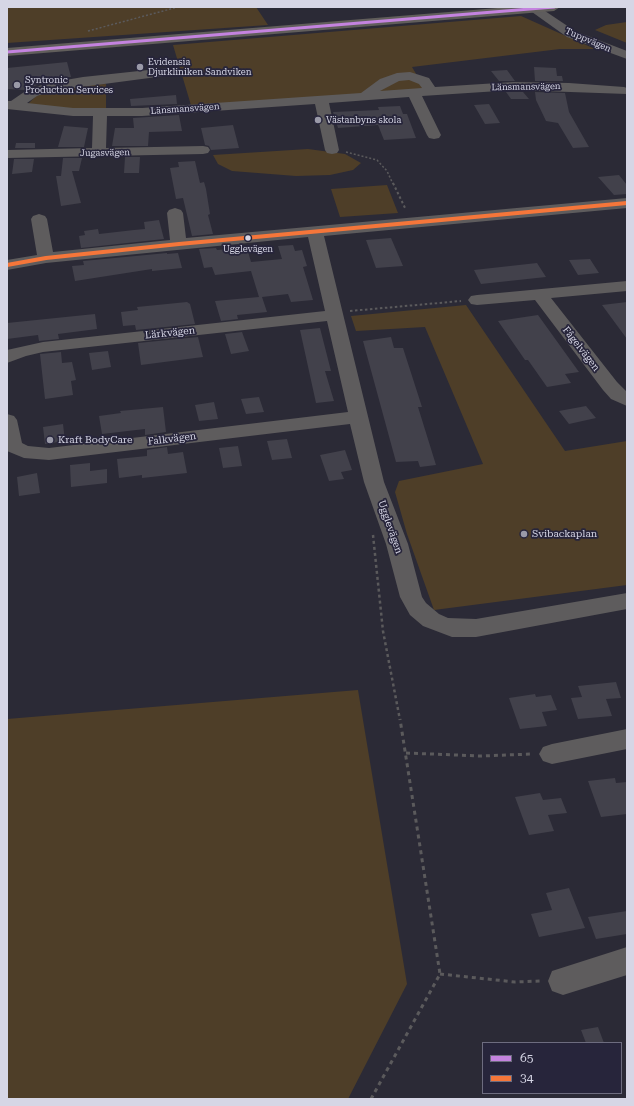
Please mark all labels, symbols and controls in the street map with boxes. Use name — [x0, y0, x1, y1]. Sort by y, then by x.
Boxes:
street label: Tuppvägen — [563, 26, 613, 54]
place label: Evidensia Djurkliniken Sandviken — [148, 57, 252, 78]
marker: Evidensia Djurkliniken Sandviken — [135, 62, 145, 72]
place label: Syntronic Production Services — [25, 75, 113, 96]
marker: Syntronic Production Services — [12, 80, 22, 90]
street label: Länsmansvägen — [491, 81, 561, 93]
street label: Länsmansvägen — [150, 101, 220, 117]
marker: Västanbyns skola — [313, 115, 323, 125]
place label: Västanbyns skola — [326, 115, 401, 125]
street label: Jugasvägen — [80, 147, 130, 159]
marker: Ugglevägen — [243, 233, 253, 243]
place label: Ugglevägen — [223, 244, 273, 254]
street label: Lärkvägen — [144, 324, 196, 342]
street label: Fågelvägen — [560, 324, 602, 374]
street label: Falkvägen — [147, 430, 197, 448]
place label: Kraft BodyCare — [58, 434, 132, 446]
marker: Kraft BodyCare — [45, 435, 55, 445]
street label: Ugglevägen — [375, 499, 405, 555]
place label: Svibackaplan — [532, 528, 597, 540]
marker: Svibackaplan — [519, 529, 529, 539]
legend — [482, 1042, 622, 1094]
text: 65 — [520, 1051, 533, 1065]
text: 34 — [520, 1071, 533, 1085]

